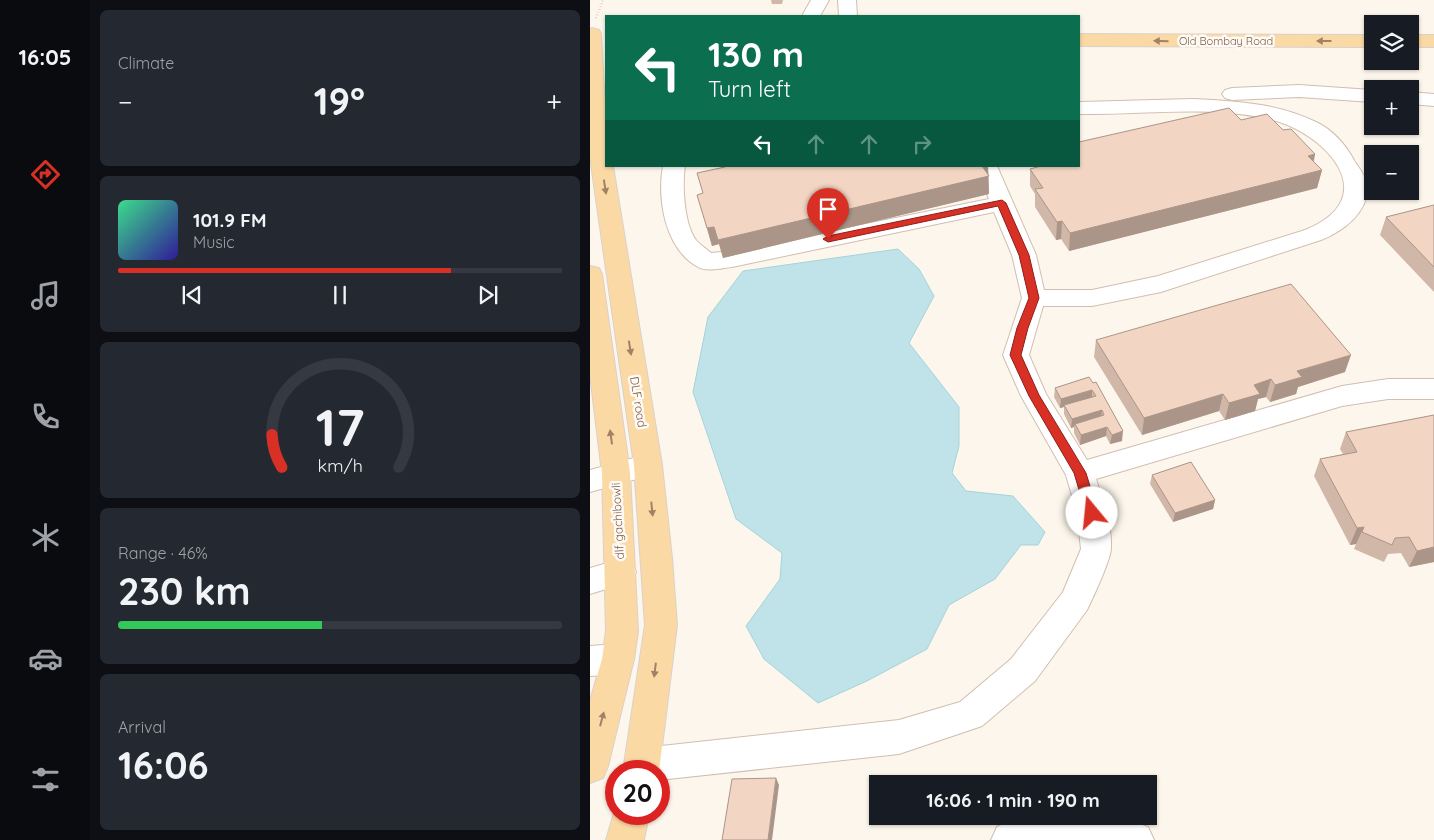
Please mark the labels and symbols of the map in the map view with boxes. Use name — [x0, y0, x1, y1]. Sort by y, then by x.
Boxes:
street label: Old Bombay Road — [1179, 34, 1273, 48]
one-way arrow — [1153, 37, 1169, 45]
one-way arrow — [1316, 37, 1332, 45]
one-way arrow — [601, 180, 609, 196]
pin — [807, 188, 849, 239]
one-way arrow — [626, 340, 634, 356]
street label: DLF road — [627, 375, 650, 428]
one-way arrow — [607, 429, 615, 445]
street label: dlf gachibowli — [608, 482, 627, 560]
position arrow — [1065, 486, 1117, 538]
one-way arrow — [649, 501, 657, 517]
one-way arrow — [651, 663, 659, 679]
one-way arrow — [599, 712, 607, 727]
speed limit sign: 20 — [605, 760, 670, 825]

